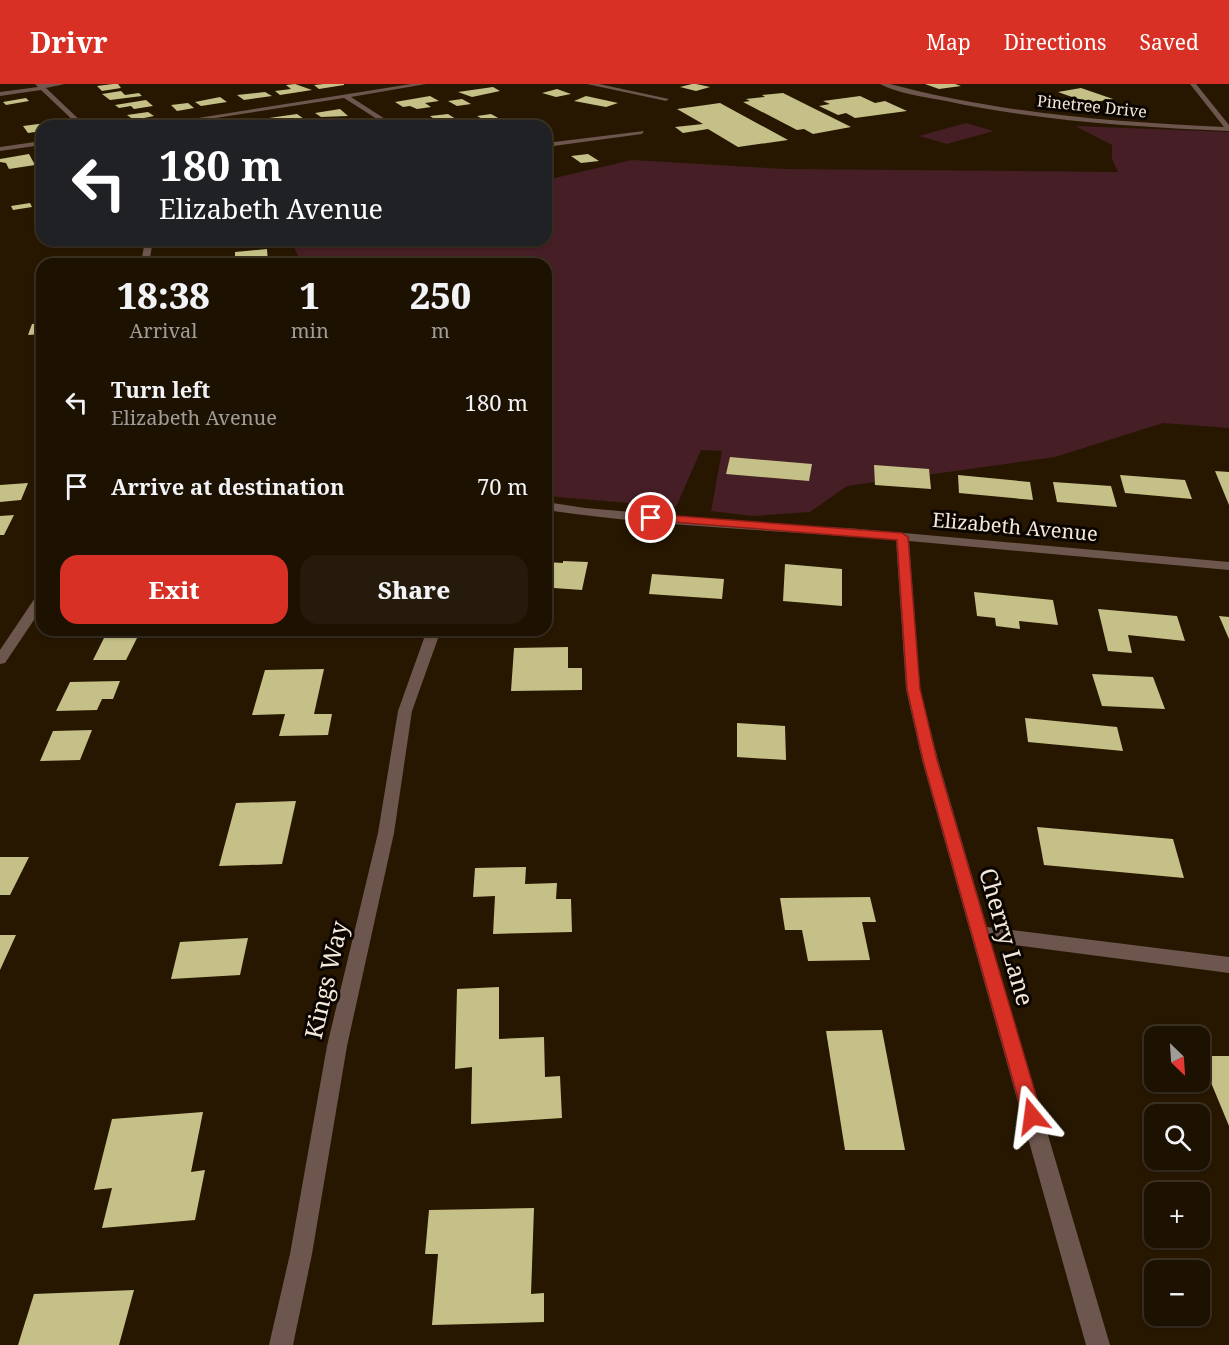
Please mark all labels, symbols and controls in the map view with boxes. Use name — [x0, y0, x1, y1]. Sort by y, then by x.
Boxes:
text: Drivr — [30, 23, 108, 61]
text: Map — [926, 28, 971, 56]
text: Directions — [1004, 28, 1106, 56]
text: Saved — [1139, 28, 1199, 56]
street label: Pinetree Drive — [1036, 89, 1148, 123]
text: 180 m — [159, 136, 283, 193]
icon: left — [60, 144, 138, 222]
text: Elizabeth Avenue — [159, 190, 383, 227]
text: 18:38 — [117, 271, 210, 320]
text: 1 — [300, 271, 320, 320]
text: 250 — [410, 271, 471, 320]
text: Arrival — [129, 317, 198, 344]
text: min — [291, 317, 329, 344]
text: m — [431, 317, 450, 344]
text: Turn left — [111, 374, 210, 404]
icon: left — [60, 386, 93, 419]
text: 180 m — [465, 387, 528, 417]
text: Elizabeth Avenue — [111, 404, 277, 431]
icon: arrive — [60, 470, 93, 503]
text: Arrive at destination — [111, 471, 345, 501]
text: 70 m — [477, 471, 528, 501]
pin — [625, 492, 676, 543]
icon: arrive — [634, 501, 667, 534]
street label: Elizabeth Avenue — [931, 506, 1099, 547]
button: Exit — [60, 555, 288, 624]
button: Share — [300, 555, 528, 624]
street label: Cherry Lane — [972, 864, 1043, 1009]
street label: Kings Way — [296, 917, 355, 1042]
north arrow — [1144, 1026, 1210, 1092]
map controls — [1144, 1026, 1210, 1326]
position arrow — [1000, 1084, 1064, 1148]
button: search — [1144, 1104, 1210, 1170]
button: + — [1144, 1182, 1210, 1248]
button: − — [1144, 1260, 1210, 1326]

